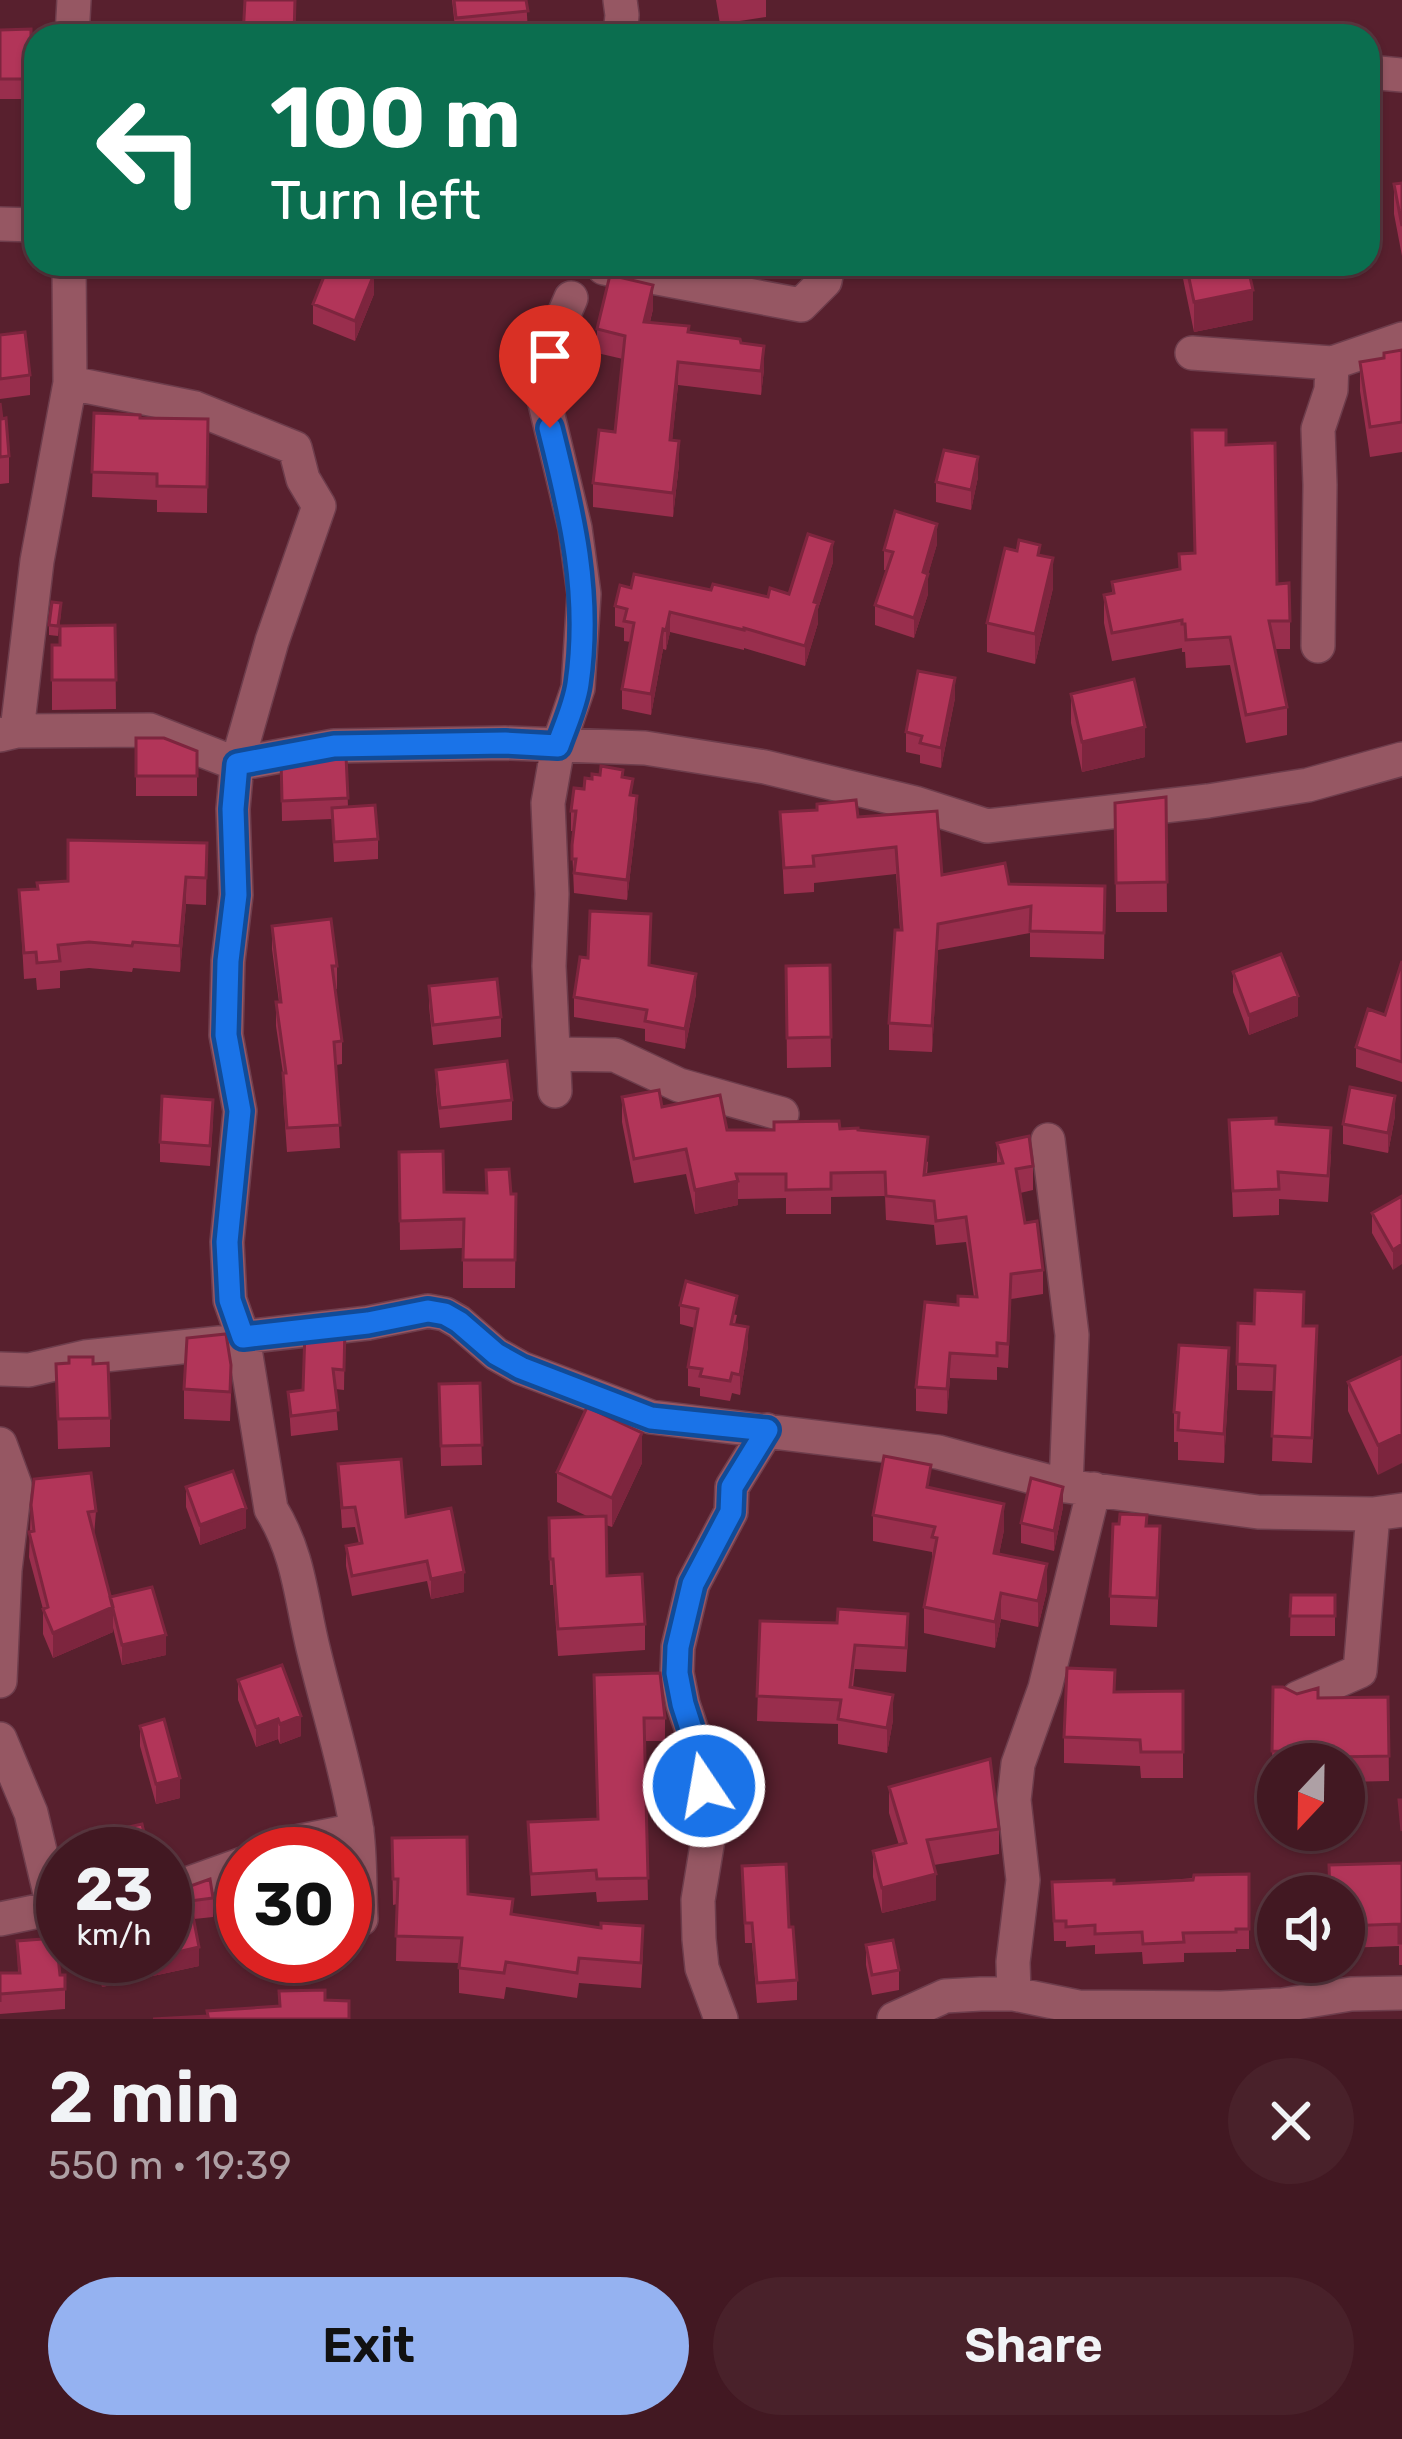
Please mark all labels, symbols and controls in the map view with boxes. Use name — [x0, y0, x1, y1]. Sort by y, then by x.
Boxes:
text: 100 m — [270, 68, 521, 168]
icon: left — [72, 72, 228, 228]
text: Turn left — [270, 169, 481, 233]
pin — [499, 305, 601, 428]
icon: arrive — [517, 323, 583, 389]
position arrow — [641, 1723, 767, 1849]
north arrow — [1257, 1743, 1365, 1851]
map controls — [1257, 1743, 1365, 1983]
speed limit sign: 30 — [216, 1827, 372, 1983]
text: 23 — [75, 1854, 153, 1925]
button: sound — [1257, 1875, 1365, 1983]
text: km/h — [77, 1917, 151, 1953]
text: 2 min — [48, 2055, 240, 2140]
button: close — [1228, 2058, 1354, 2184]
text: 550 m · 19:39 — [48, 2143, 292, 2189]
button: Exit — [48, 2277, 689, 2415]
button: Share — [713, 2277, 1354, 2415]

